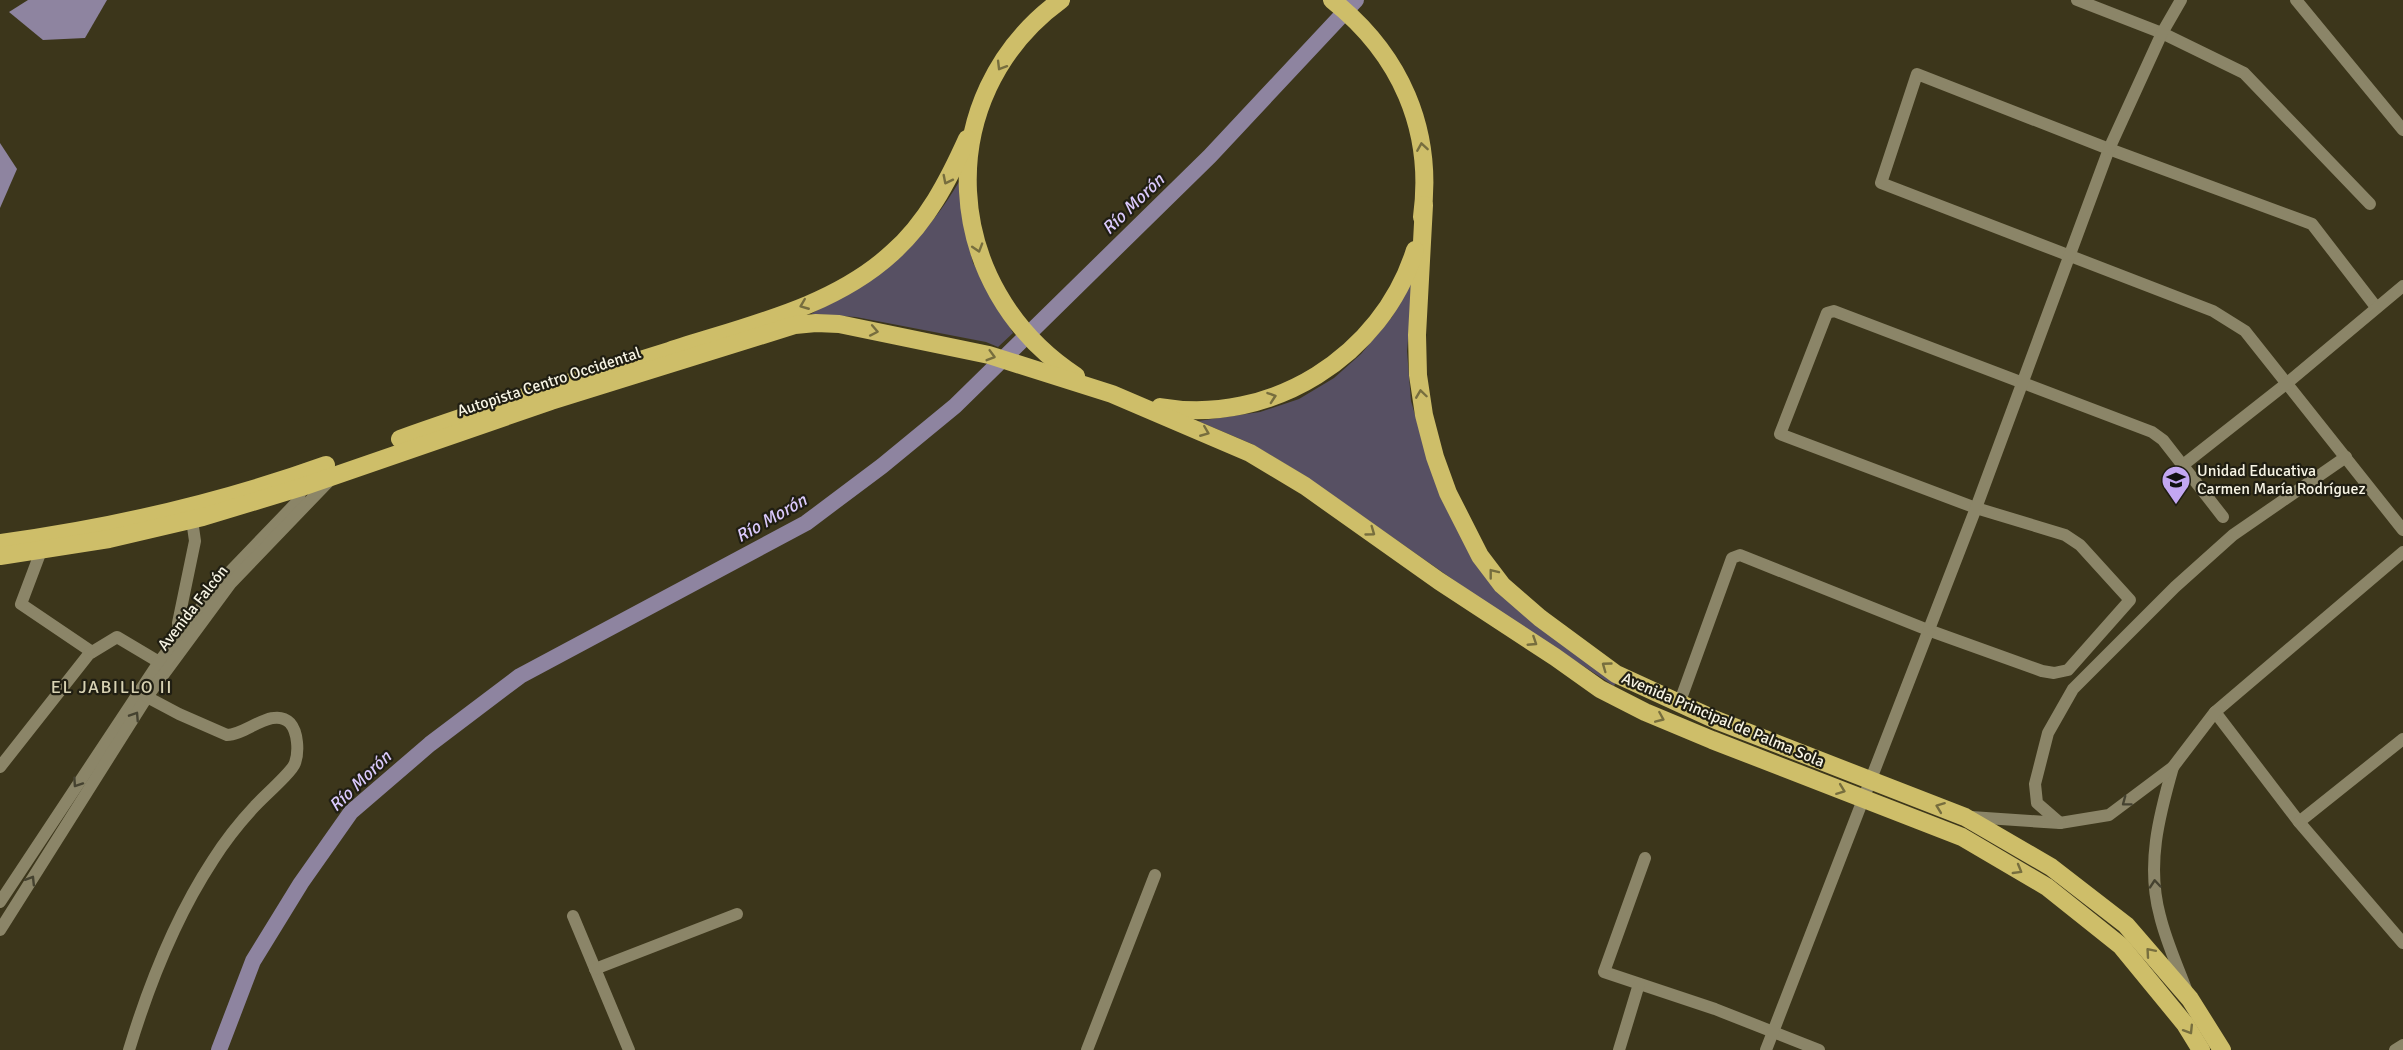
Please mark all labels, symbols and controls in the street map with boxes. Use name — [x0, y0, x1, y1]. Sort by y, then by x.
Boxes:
one-way arrow — [996, 60, 1008, 70]
one-way arrow — [1416, 142, 1428, 151]
water label: Río Morón — [1097, 168, 1170, 239]
one-way arrow — [943, 173, 954, 184]
one-way arrow — [971, 242, 983, 253]
one-way arrow — [800, 298, 810, 311]
one-way arrow — [869, 324, 878, 336]
street label: Autopista Centro Occidental — [455, 343, 644, 421]
one-way arrow — [985, 349, 996, 361]
one-way arrow — [1415, 389, 1427, 399]
one-way arrow — [1266, 392, 1277, 405]
one-way arrow — [1198, 425, 1209, 437]
place label: Unidad Educativa Carmen María Rodríguez — [2197, 461, 2366, 499]
school or university icon: Unidad Educativa Carmen María Rodríguez — [2160, 464, 2192, 506]
water label: Río Morón — [732, 488, 811, 547]
one-way arrow — [1365, 525, 1376, 536]
street label: Avenida Falcón — [153, 561, 233, 655]
one-way arrow — [1489, 569, 1500, 580]
one-way arrow — [1526, 634, 1537, 645]
one-way arrow — [1601, 662, 1612, 673]
street label: Avenida Principal de Palma Sola — [1618, 668, 1828, 772]
district label: EL JABILLO II — [51, 676, 173, 698]
one-way arrow — [1653, 711, 1664, 723]
one-way arrow — [128, 712, 140, 722]
water label: Río Morón — [324, 745, 397, 816]
one-way arrow — [74, 776, 85, 787]
one-way arrow — [1835, 783, 1846, 795]
one-way arrow — [2122, 795, 2133, 806]
one-way arrow — [1935, 802, 1946, 814]
one-way arrow — [2012, 863, 2022, 874]
one-way arrow — [23, 876, 35, 886]
one-way arrow — [2149, 879, 2162, 888]
one-way arrow — [2146, 949, 2157, 959]
one-way arrow — [2182, 1024, 2193, 1035]

